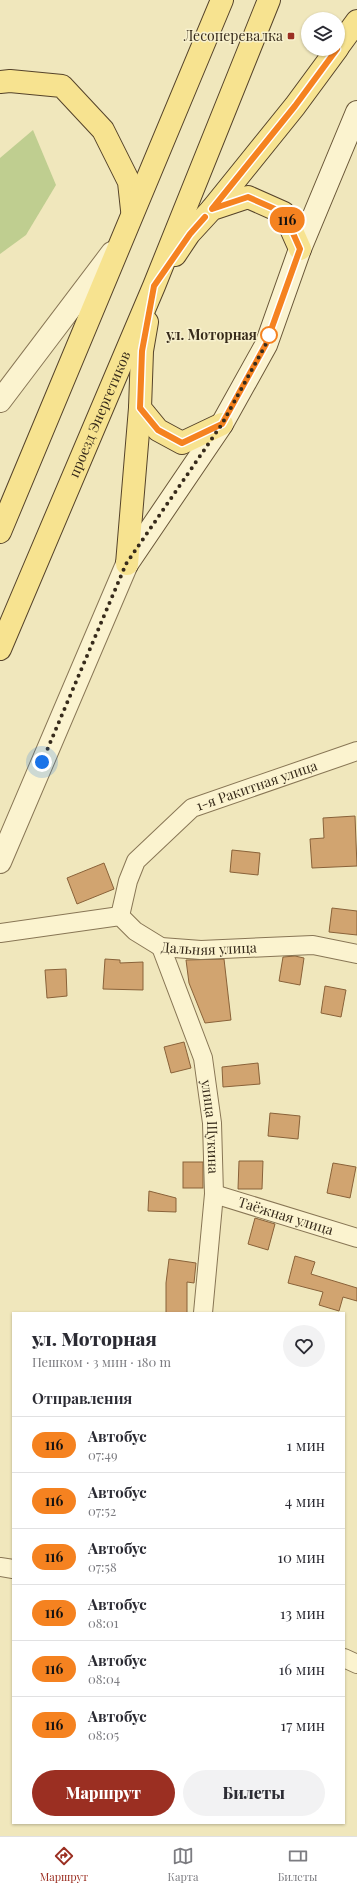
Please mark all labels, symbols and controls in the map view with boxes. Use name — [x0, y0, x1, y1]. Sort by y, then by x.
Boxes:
map controls — [301, 12, 345, 56]
button: layers — [301, 12, 345, 56]
place label: Лесоперевалка — [183, 26, 283, 45]
marker: Лесоперевалка — [286, 31, 296, 41]
line badge: 116 — [264, 207, 310, 233]
text: 116 — [278, 210, 296, 229]
place label: ул. Моторная — [165, 325, 257, 344]
marker: ул. Моторная — [260, 326, 278, 344]
street label: проезд Энергетиков — [64, 348, 135, 480]
your location — [32, 752, 52, 772]
street label: 1-я Ракитная улица — [193, 755, 320, 815]
street label: Дальняя улица — [160, 937, 257, 959]
street label: улица Щукина — [197, 1078, 223, 1174]
street label: Таёжная улица — [236, 1192, 336, 1239]
text: ул. Моторная — [32, 1325, 157, 1351]
button: heart — [283, 1325, 325, 1367]
text: Пешком · 3 мин · 180 m — [32, 1353, 171, 1370]
text: Отправления — [32, 1388, 132, 1408]
text: Автобус — [88, 1426, 147, 1446]
text: 116 — [45, 1435, 63, 1454]
text: 1 мин — [287, 1435, 325, 1455]
text: 07:49 — [88, 1446, 118, 1463]
text: Автобус — [88, 1482, 147, 1502]
text: 116 — [45, 1491, 63, 1510]
text: 4 мин — [285, 1491, 325, 1511]
text: 07:52 — [88, 1502, 116, 1519]
text: Автобус — [88, 1538, 147, 1558]
text: 116 — [45, 1547, 63, 1566]
text: 10 мин — [278, 1547, 325, 1567]
text: 07:58 — [88, 1558, 117, 1575]
text: Автобус — [88, 1594, 147, 1614]
text: 116 — [45, 1603, 63, 1622]
text: 13 мин — [280, 1603, 325, 1623]
text: 08:01 — [88, 1614, 119, 1631]
text: Автобус — [88, 1650, 147, 1670]
text: 116 — [45, 1659, 63, 1678]
text: 16 мин — [279, 1659, 325, 1679]
text: 08:04 — [88, 1670, 120, 1687]
text: Автобус — [88, 1706, 147, 1726]
text: 116 — [45, 1715, 63, 1734]
text: 17 мин — [281, 1715, 325, 1735]
text: 08:05 — [88, 1726, 119, 1743]
button: Маршрут — [32, 1770, 175, 1816]
button: Билеты — [183, 1770, 325, 1816]
tab: Маршрут — [40, 1845, 88, 1884]
tab: Карта — [168, 1845, 198, 1884]
tab: Билеты — [278, 1845, 317, 1884]

